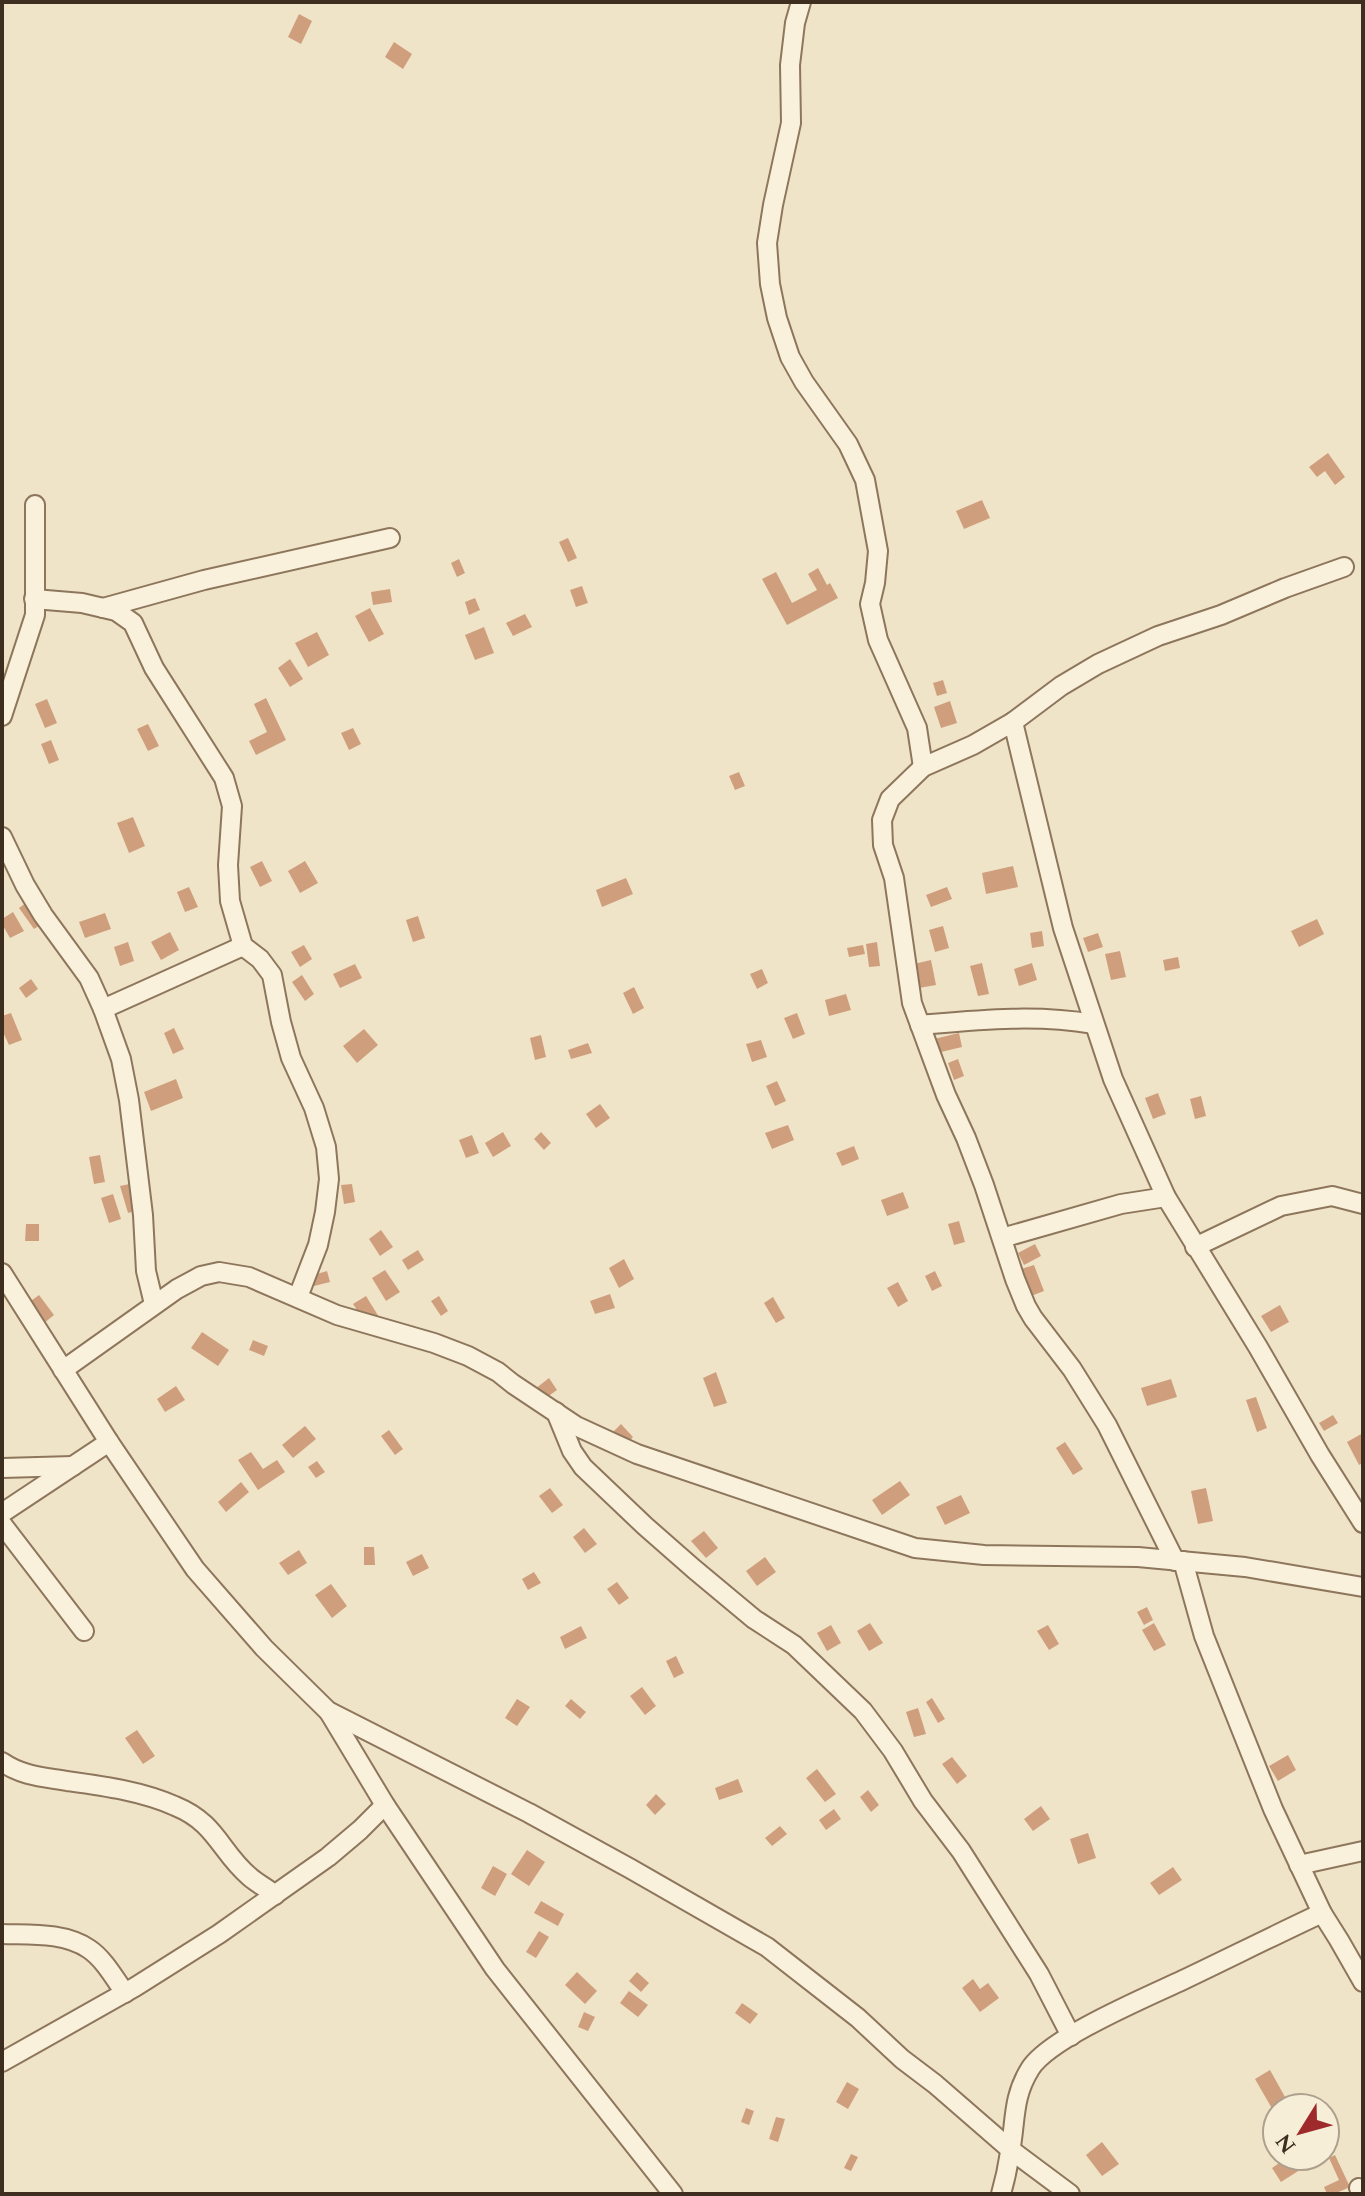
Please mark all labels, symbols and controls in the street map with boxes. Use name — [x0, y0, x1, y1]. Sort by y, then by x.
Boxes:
north arrow — [1261, 2092, 1341, 2172]
text: N — [1268, 2126, 1305, 2160]

